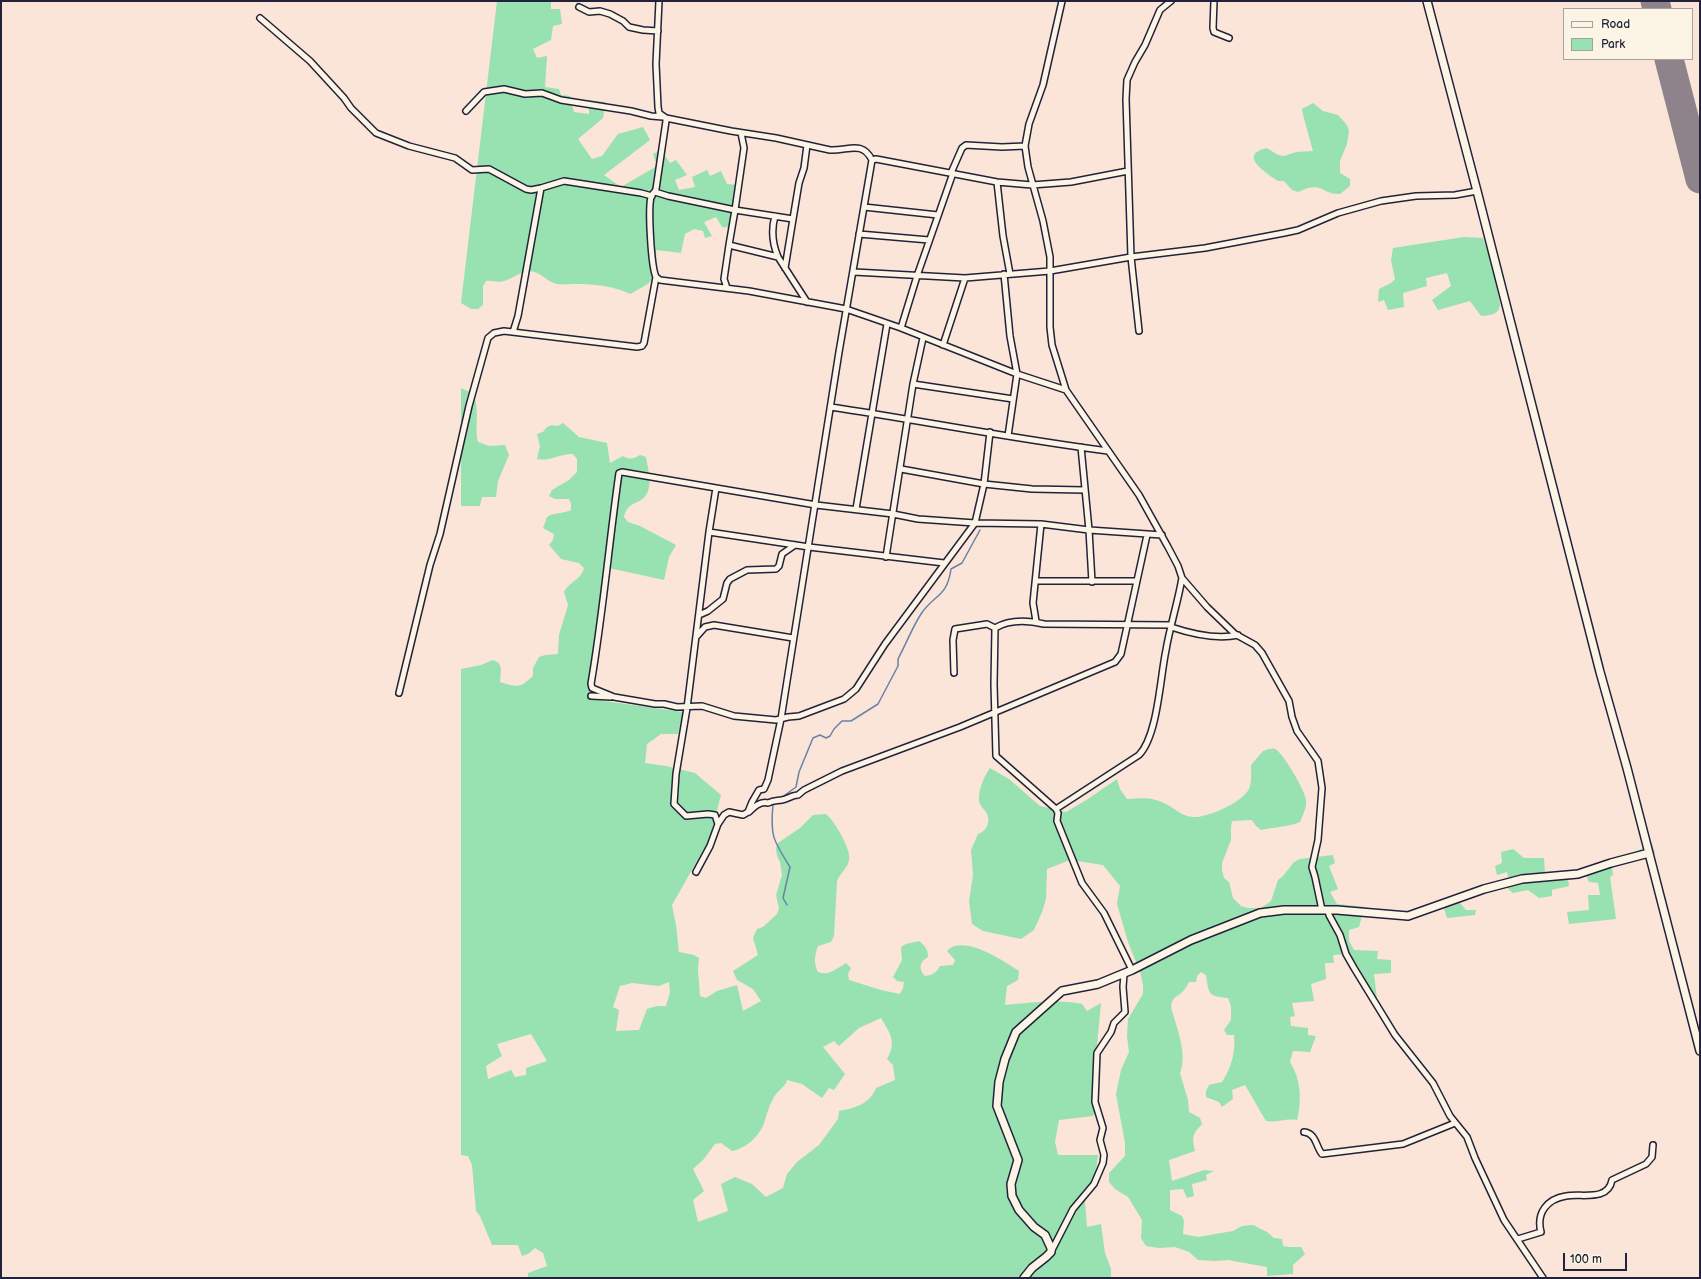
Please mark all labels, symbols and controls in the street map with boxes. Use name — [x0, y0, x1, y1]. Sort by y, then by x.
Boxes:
legend — [1563, 8, 1693, 60]
text: Road — [1601, 17, 1630, 32]
text: Park — [1601, 37, 1625, 52]
scale bar — [1565, 1245, 1629, 1271]
text: 100 m — [1570, 1252, 1602, 1267]

